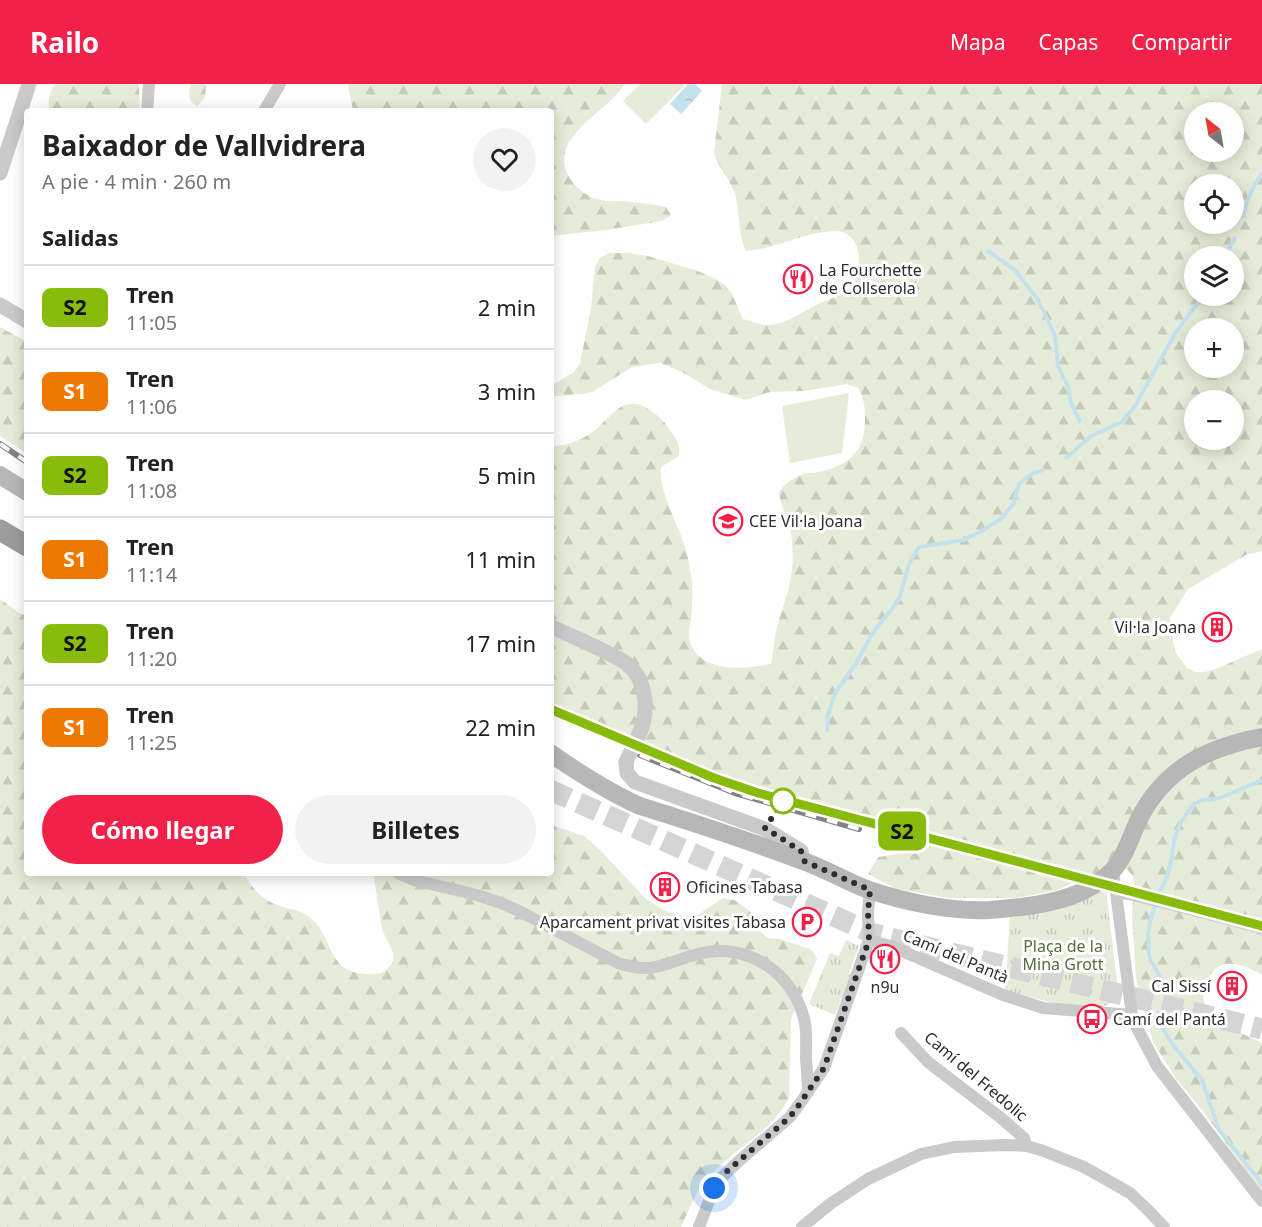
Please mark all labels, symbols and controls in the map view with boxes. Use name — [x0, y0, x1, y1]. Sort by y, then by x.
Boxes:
text: Railo — [30, 23, 99, 61]
text: Mapa — [950, 28, 1006, 56]
text: Capas — [1039, 28, 1098, 56]
text: Compartir — [1131, 28, 1232, 56]
north arrow — [1184, 102, 1244, 162]
map controls — [1184, 102, 1244, 450]
text: Baixador de Vallvidrera — [42, 126, 366, 164]
button: heart — [473, 128, 536, 191]
text: A pie · 4 min · 260 m — [42, 168, 231, 195]
button: locate — [1184, 174, 1244, 234]
text: Salidas — [42, 222, 119, 252]
button: layers — [1184, 246, 1244, 306]
place label: La Fourchette de Collserola — [819, 259, 922, 299]
restaurant icon: La Fourchette de Collserola — [782, 263, 814, 295]
text: Tren — [126, 279, 174, 309]
text: 2 min — [478, 292, 536, 322]
text: S2 — [63, 293, 87, 321]
text: 11:05 — [126, 309, 177, 336]
button: + — [1184, 318, 1244, 378]
text: Tren — [126, 363, 174, 393]
text: 3 min — [478, 376, 536, 406]
text: S1 — [63, 377, 87, 405]
button: − — [1184, 390, 1244, 450]
text: 11:06 — [126, 393, 177, 420]
text: Tren — [126, 447, 174, 477]
text: 5 min — [478, 460, 536, 490]
text: S2 — [63, 461, 87, 489]
text: 11:08 — [126, 477, 177, 504]
school or university icon: CEE Vil·la Joana — [712, 505, 744, 537]
place label: CEE Vil·la Joana — [749, 510, 862, 532]
text: Tren — [126, 531, 174, 561]
text: 11 min — [465, 544, 536, 574]
text: S1 — [63, 545, 87, 573]
text: 11:14 — [126, 561, 177, 588]
building icon: Vil·la Joana — [1201, 611, 1233, 643]
text: Tren — [126, 615, 174, 645]
place label: Vil·la Joana — [1115, 616, 1196, 638]
text: 17 min — [465, 628, 536, 658]
text: S2 — [63, 629, 87, 657]
text: 11:20 — [126, 645, 177, 672]
text: Tren — [126, 699, 174, 729]
text: 22 min — [465, 712, 536, 742]
text: S1 — [63, 713, 87, 741]
text: 11:25 — [126, 729, 177, 756]
unlabelled marker — [770, 788, 796, 814]
button: Cómo llegar — [42, 795, 283, 864]
button: Billetes — [295, 795, 536, 864]
line badge: S2 — [875, 812, 929, 850]
text: S2 — [890, 817, 914, 845]
building icon: Oficines Tabasa — [649, 871, 681, 903]
place label: Oficines Tabasa — [686, 876, 803, 898]
parking icon: Aparcament privat visites Tabasa — [791, 906, 823, 938]
place label: Aparcament privat visites Tabasa — [540, 911, 786, 933]
street label: Camí del Pantà — [900, 924, 1012, 988]
park label: Plaça de la Mina Grott — [1023, 935, 1104, 975]
restaurant icon: n9u — [869, 943, 901, 975]
building icon: Cal Sissí — [1216, 970, 1248, 1002]
place label: Cal Sissí — [1151, 975, 1212, 997]
place label: n9u — [871, 976, 899, 998]
bus stop icon: Camí del Pantá — [1076, 1003, 1108, 1035]
place label: Camí del Pantá — [1113, 1008, 1226, 1030]
street label: Camí del Fredolic — [920, 1026, 1033, 1126]
your location — [699, 1173, 729, 1203]

